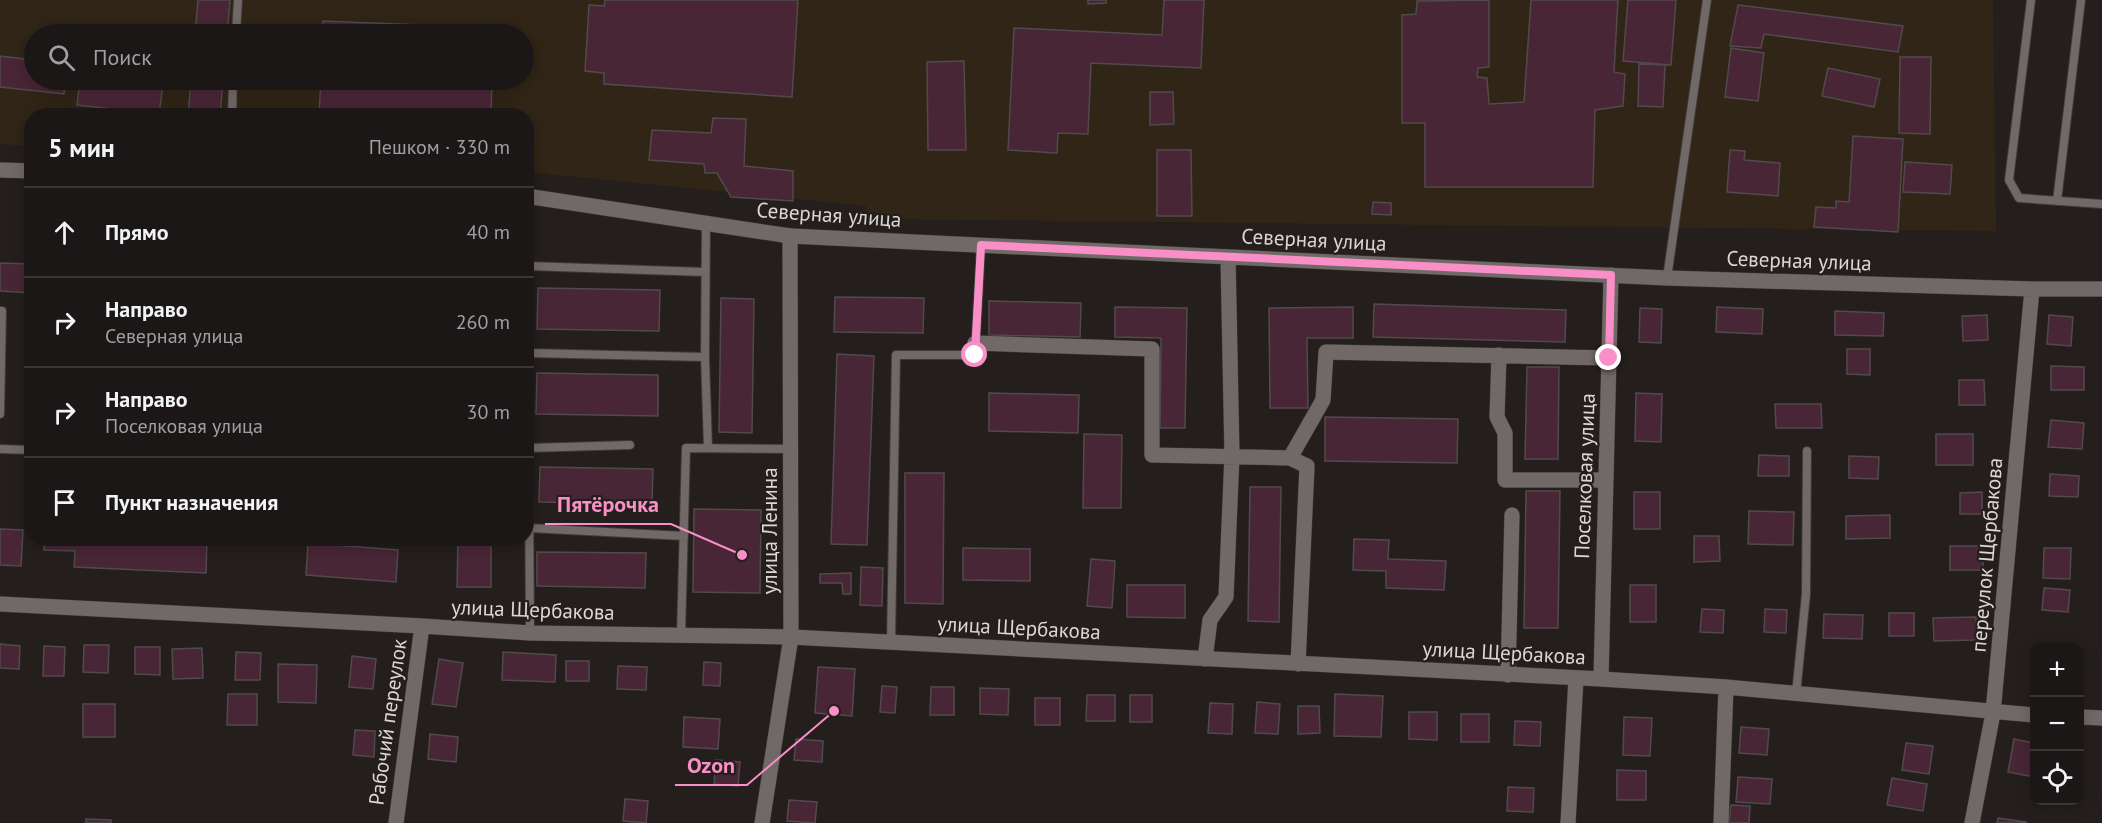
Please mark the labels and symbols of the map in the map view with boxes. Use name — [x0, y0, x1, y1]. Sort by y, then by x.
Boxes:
street label: Северная улица — [756, 196, 902, 233]
street label: Северная улица — [1241, 222, 1387, 257]
street label: Северная улица — [1726, 244, 1872, 277]
route start — [961, 341, 987, 367]
route end — [1595, 344, 1621, 370]
street label: Поселковая улица — [1568, 393, 1601, 559]
street label: переулок Щербакова — [1965, 457, 2008, 653]
street label: улица Ленина — [756, 467, 783, 595]
callout: Пятёрочка — [545, 484, 671, 524]
text: Пятёрочка — [557, 490, 659, 518]
street label: улица Щербакова — [451, 593, 615, 626]
street label: улица Щербакова — [937, 610, 1101, 645]
street label: улица Щербакова — [1422, 635, 1586, 670]
street label: Рабочий переулок — [362, 637, 413, 807]
callout: Ozon — [675, 745, 747, 785]
text: Ozon — [687, 751, 735, 779]

